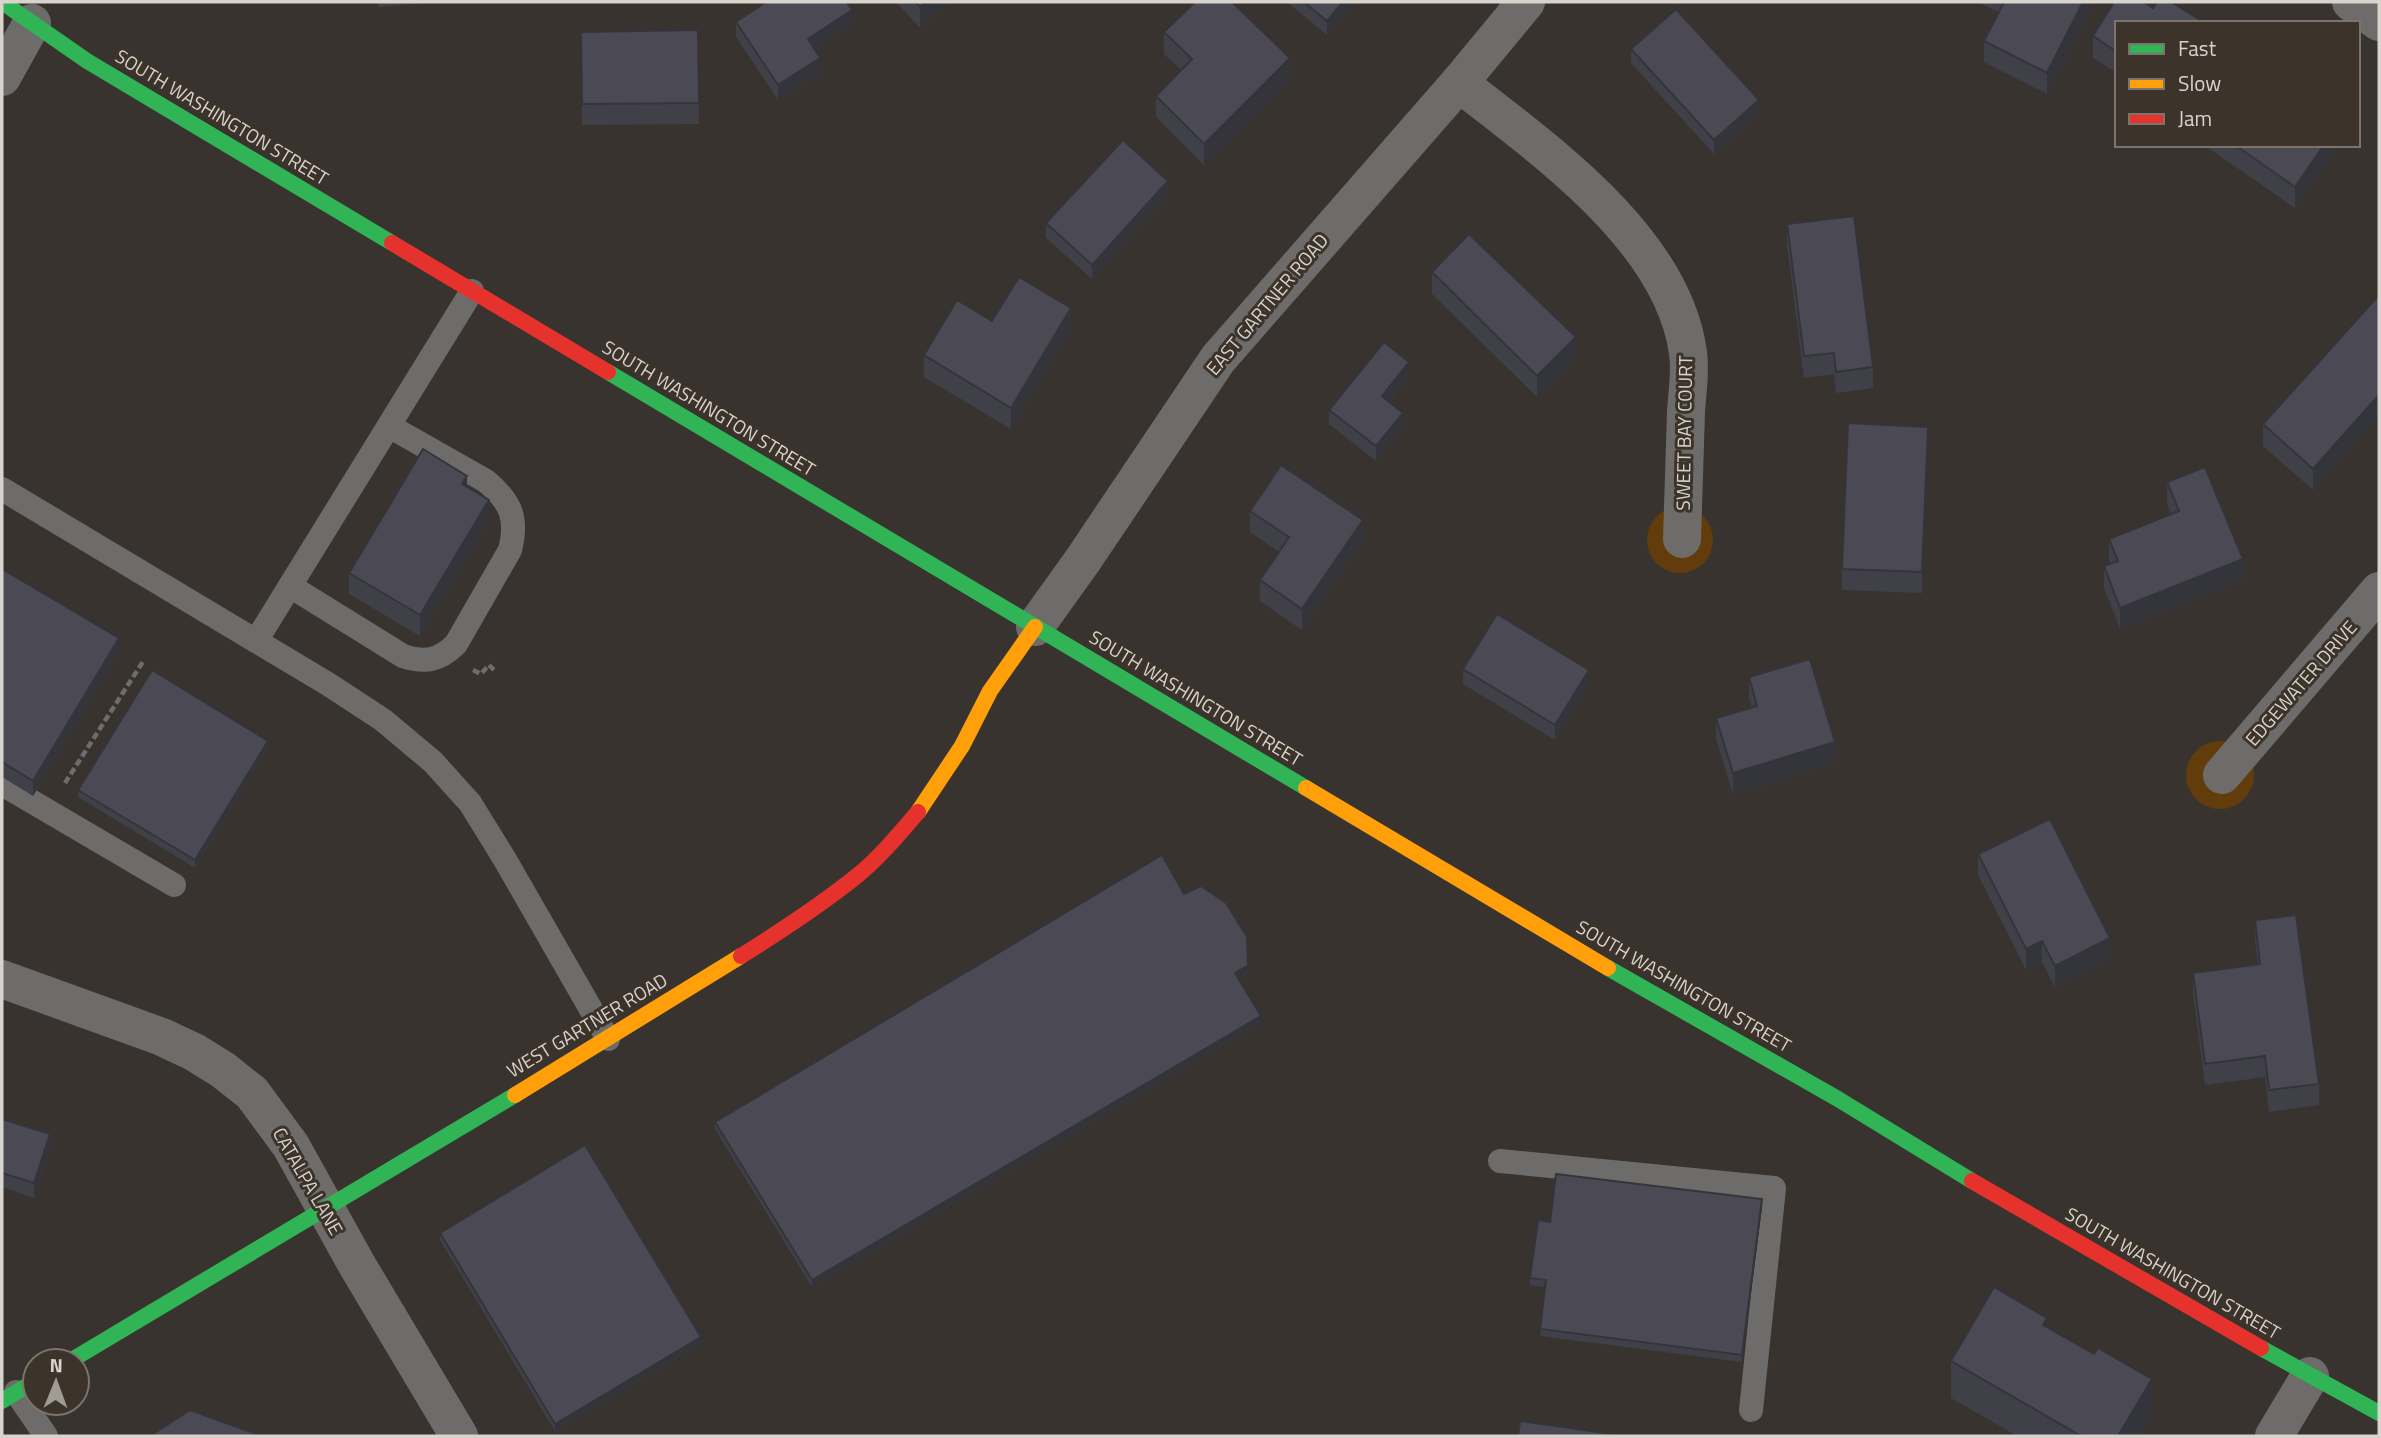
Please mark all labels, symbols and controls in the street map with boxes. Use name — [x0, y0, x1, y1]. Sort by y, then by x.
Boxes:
legend — [2115, 21, 2360, 147]
text: Fast — [2178, 32, 2217, 64]
street label: SOUTH WASHINGTON STREET — [110, 41, 334, 192]
text: Slow — [2178, 67, 2221, 99]
text: Jam — [2178, 102, 2212, 134]
street label: EAST GARTNER ROAD — [1198, 226, 1335, 381]
street label: SOUTH WASHINGTON STREET — [597, 332, 821, 483]
street label: SWEET BAY COURT — [1668, 355, 1699, 511]
street label: EDGEWATER DRIVE — [2238, 613, 2364, 752]
street label: SOUTH WASHINGTON STREET — [1084, 622, 1308, 773]
street label: SOUTH WASHINGTON STREET — [1571, 912, 1797, 1059]
street label: WEST GARTNER ROAD — [501, 965, 673, 1084]
street label: CATALPA LANE — [266, 1121, 351, 1240]
street label: SOUTH WASHINGTON STREET — [2060, 1199, 2286, 1346]
north arrow — [21, 1347, 91, 1417]
text: N — [49, 1350, 63, 1379]

